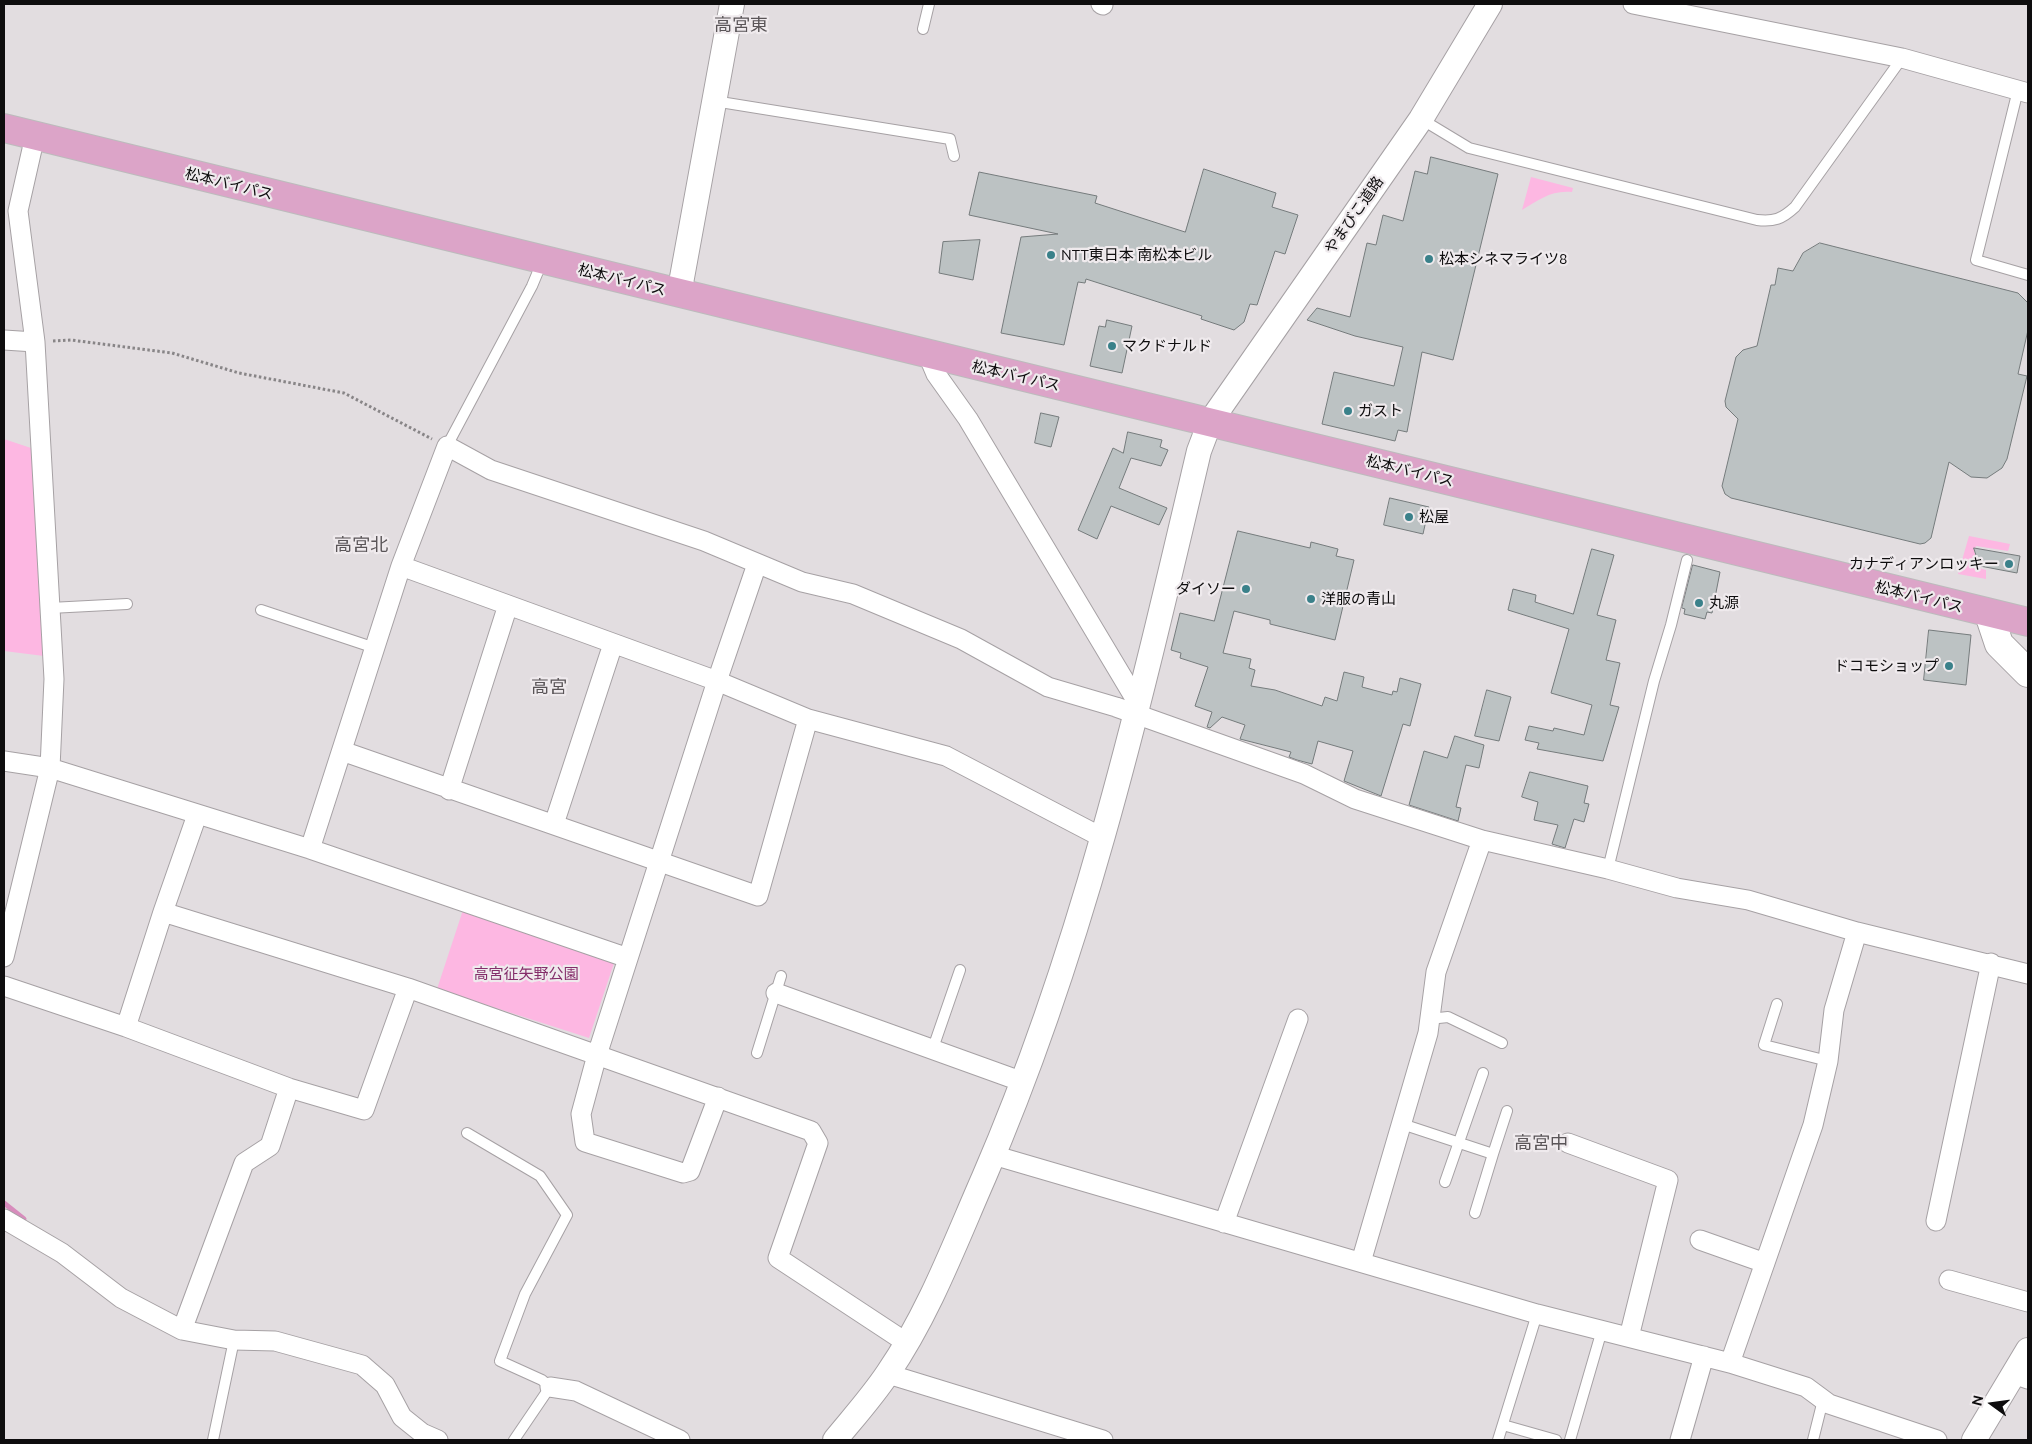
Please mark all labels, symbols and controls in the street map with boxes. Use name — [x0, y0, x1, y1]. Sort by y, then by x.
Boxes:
district label: 高宮東 — [714, 14, 768, 36]
street label: 松本バイパス — [183, 164, 275, 204]
street label: やまびこ道路 — [1321, 173, 1387, 257]
place label: NTT東日本 南松本ビル — [1061, 246, 1212, 264]
marker: NTT東日本 南松本ビル — [1045, 249, 1057, 261]
place label: 松本シネマライツ8 — [1439, 250, 1567, 268]
marker: 松本シネマライツ8 — [1423, 253, 1435, 265]
street label: 松本バイパス — [576, 260, 668, 300]
place label: マクドナルド — [1122, 337, 1212, 355]
marker: マクドナルド — [1106, 340, 1118, 352]
street label: 松本バイパス — [970, 357, 1062, 395]
place label: ガスト — [1358, 402, 1403, 420]
marker: ガスト — [1342, 405, 1354, 417]
street label: 松本バイパス — [1364, 451, 1456, 491]
place label: 松屋 — [1419, 508, 1449, 526]
marker: 松屋 — [1403, 511, 1415, 523]
district label: 高宮北 — [334, 534, 388, 556]
place label: カナディアンロッキー — [1849, 555, 1999, 573]
marker: カナディアンロッキー — [2003, 558, 2015, 570]
street label: 松本バイパス — [1873, 577, 1965, 617]
place label: ダイソー — [1176, 580, 1236, 598]
marker: ダイソー — [1240, 583, 1252, 595]
place label: 洋服の青山 — [1321, 590, 1396, 608]
marker: 洋服の青山 — [1305, 593, 1317, 605]
place label: 丸源 — [1709, 594, 1739, 612]
marker: 丸源 — [1693, 597, 1705, 609]
place label: ドコモショップ — [1834, 657, 1939, 675]
marker: ドコモショップ — [1943, 660, 1955, 672]
district label: 高宮 — [531, 676, 567, 698]
park label: 高宮征矢野公園 — [474, 965, 578, 983]
district label: 高宮中 — [1514, 1132, 1568, 1154]
north arrow — [1967, 1379, 2017, 1429]
text: N — [1968, 1393, 1986, 1407]

